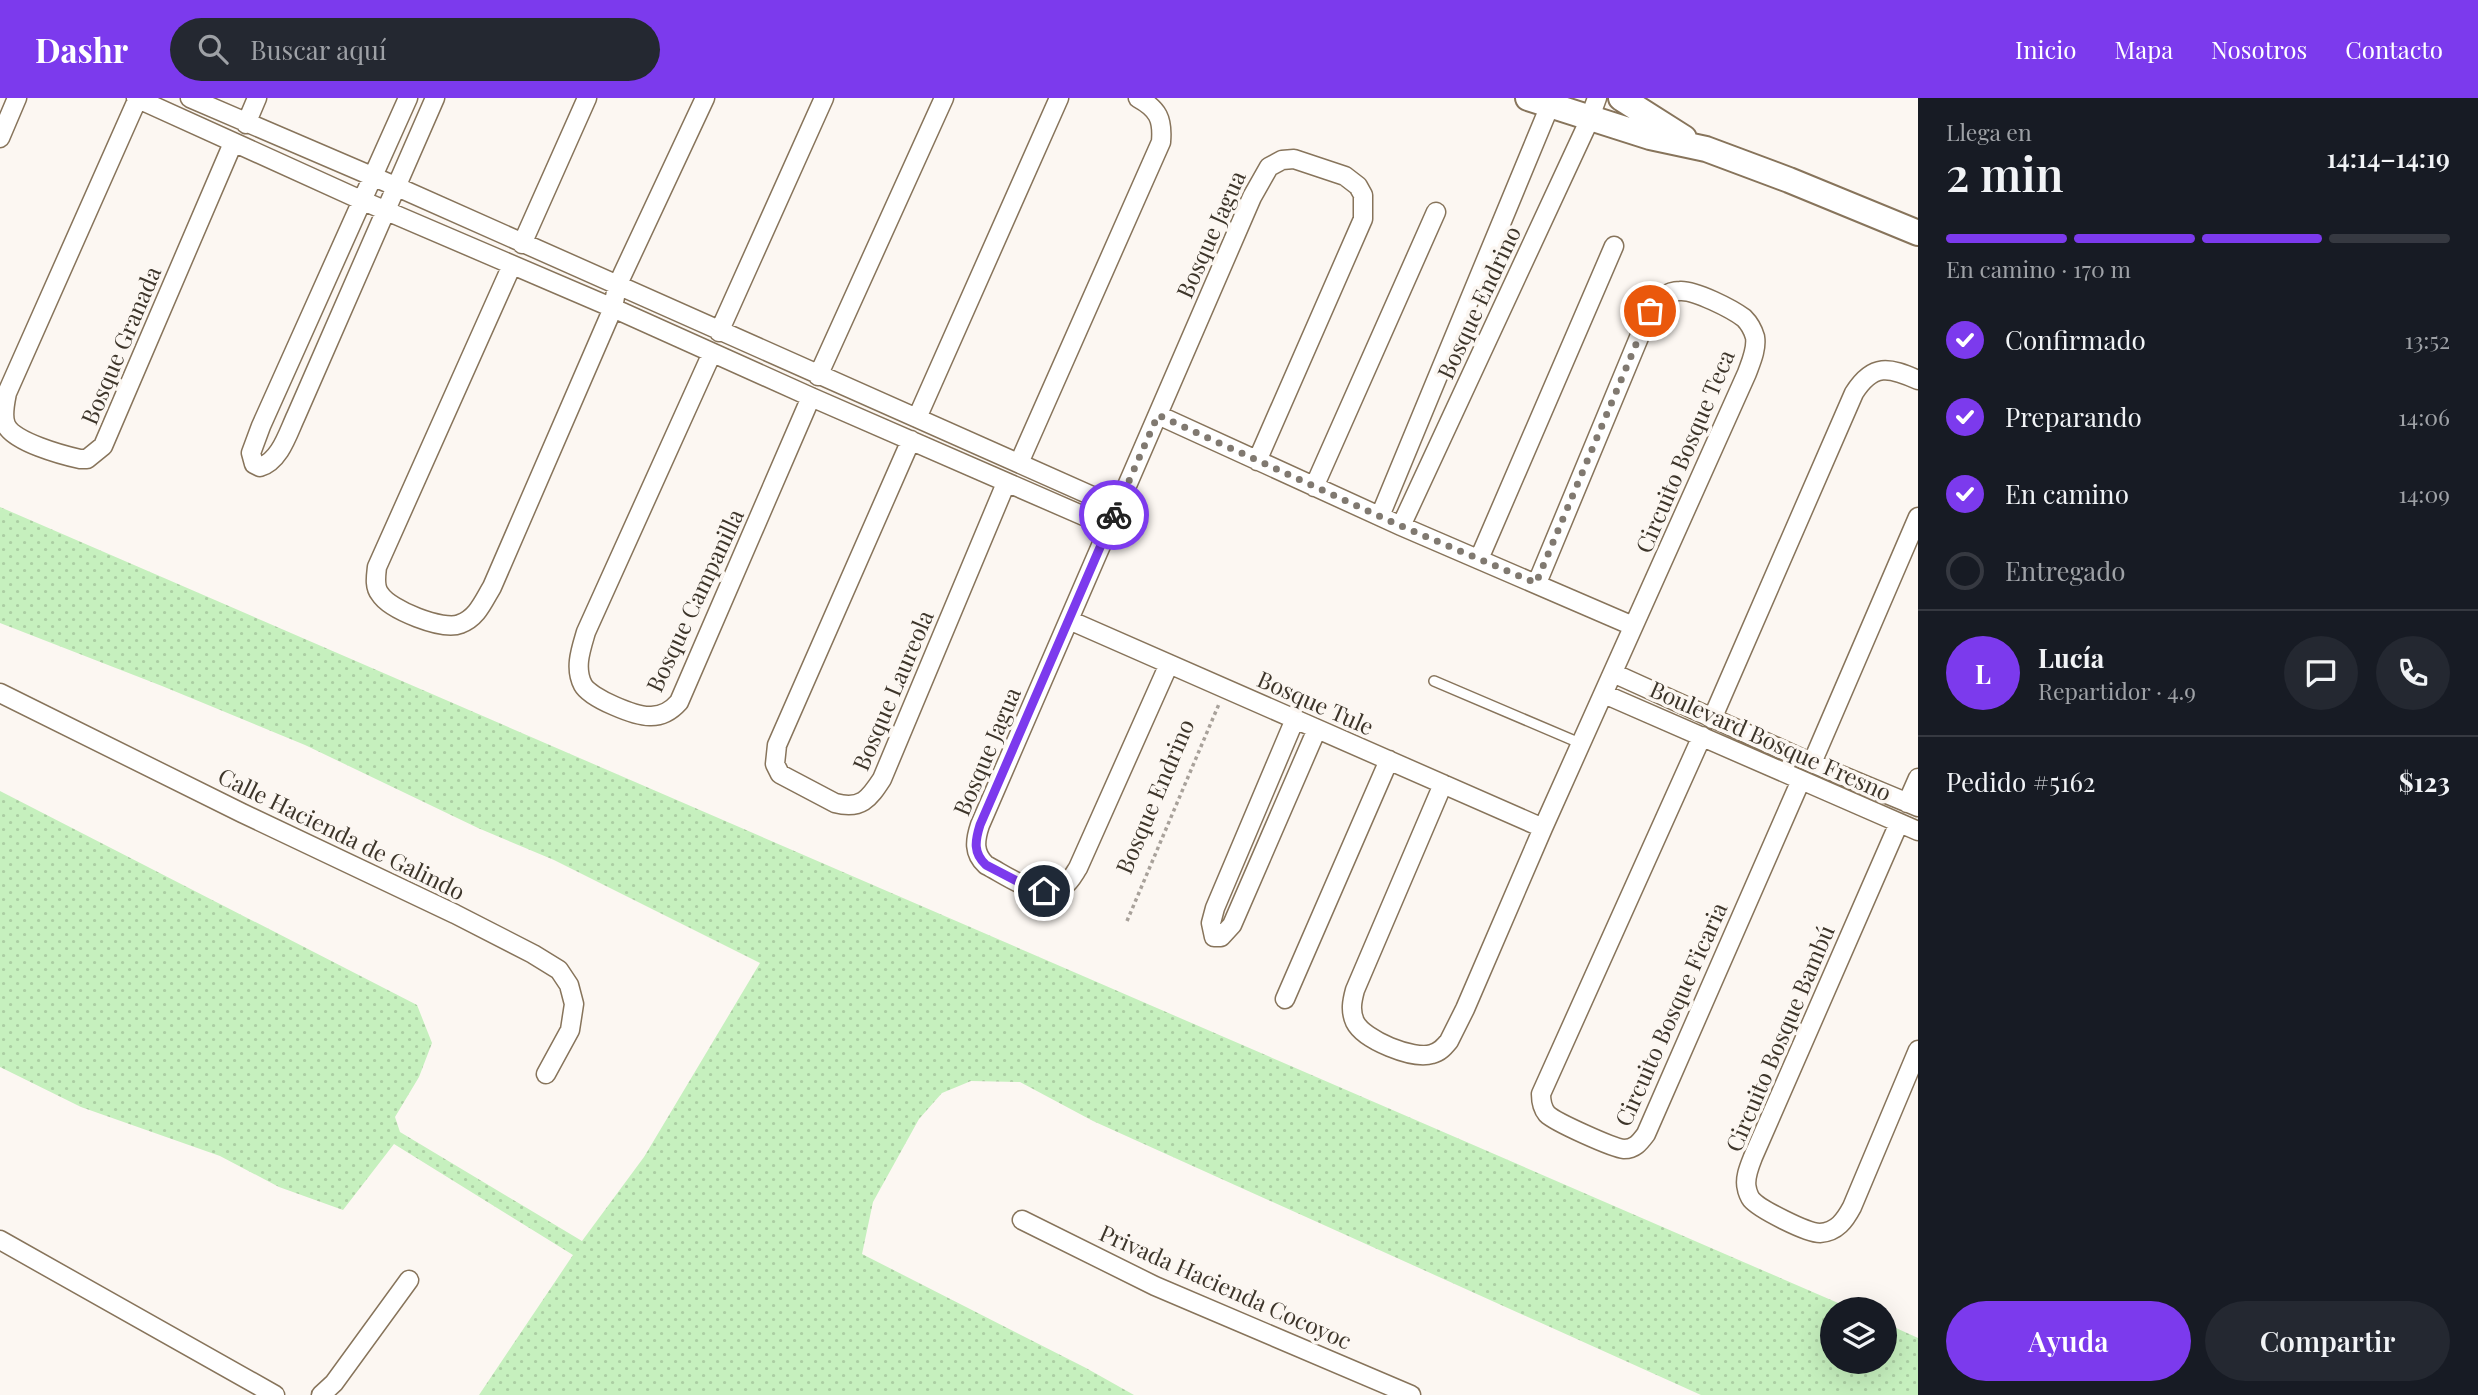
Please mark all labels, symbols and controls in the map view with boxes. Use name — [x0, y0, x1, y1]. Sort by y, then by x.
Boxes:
search box — [170, 18, 660, 81]
text: Dashr — [35, 27, 128, 71]
icon: search — [194, 30, 232, 68]
text: Buscar aquí — [250, 32, 387, 67]
text: Inicio — [2015, 33, 2076, 65]
text: Mapa — [2114, 33, 2173, 65]
text: Nosotros — [2211, 33, 2307, 65]
text: Contacto — [2345, 33, 2443, 65]
text: Llega en — [1946, 116, 2032, 147]
text: 14:14–14:19 — [2326, 140, 2450, 175]
text: 2 min — [1946, 142, 2064, 204]
street label: Bosque Jagua — [1168, 165, 1252, 303]
street label: Bosque Endrino — [1429, 221, 1527, 383]
text: En camino · 170 m — [1946, 253, 2131, 284]
street label: Bosque Granada — [73, 261, 167, 429]
pin — [1620, 281, 1680, 341]
icon: bag — [1631, 292, 1669, 330]
icon: check — [1946, 321, 1984, 359]
text: Confirmado — [2005, 322, 2146, 357]
text: 13:52 — [2405, 324, 2450, 355]
street label: Circuito Bosque Teca — [1627, 344, 1741, 557]
icon: check — [1946, 398, 1984, 436]
text: Preparando — [2005, 399, 2142, 434]
text: 14:06 — [2398, 401, 2450, 432]
icon: check — [1946, 475, 1984, 513]
text: En camino — [2005, 476, 2129, 511]
text: 14:09 — [2399, 478, 2450, 509]
courier — [1079, 480, 1149, 550]
icon: bike — [1095, 496, 1133, 534]
street label: Bosque Campanilla — [638, 503, 750, 697]
text: Entregado — [2005, 553, 2126, 588]
street label: Bosque Laureola — [844, 605, 940, 775]
button: chat — [2284, 636, 2358, 710]
button: phone — [2376, 636, 2450, 710]
text: Lucía — [2038, 640, 2104, 675]
text: L — [1975, 656, 1991, 691]
street label: Bosque Tule — [1253, 663, 1379, 741]
street label: Boulevard Bosque Fresno — [1645, 673, 1897, 807]
text: Repartidor · 4.9 — [2038, 675, 2196, 706]
street label: Bosque Jagua — [945, 682, 1027, 820]
street label: Bosque Endrino — [1107, 714, 1201, 878]
street label: Calle Hacienda de Galindo — [213, 760, 471, 906]
text: Pedido #5162 — [1946, 764, 2096, 799]
text: $123 — [2399, 764, 2450, 799]
pin — [1014, 861, 1074, 921]
icon: home — [1025, 872, 1063, 910]
street label: Circuito Bosque Ficaria — [1607, 897, 1734, 1131]
street label: Circuito Bosque Bambú — [1717, 920, 1841, 1156]
street label: Privada Hacienda Cocoyoc — [1095, 1216, 1357, 1356]
map controls — [1820, 1297, 1897, 1374]
button: layers — [1820, 1297, 1897, 1374]
button: Ayuda — [1946, 1301, 2191, 1381]
button: Compartir — [2205, 1301, 2450, 1381]

